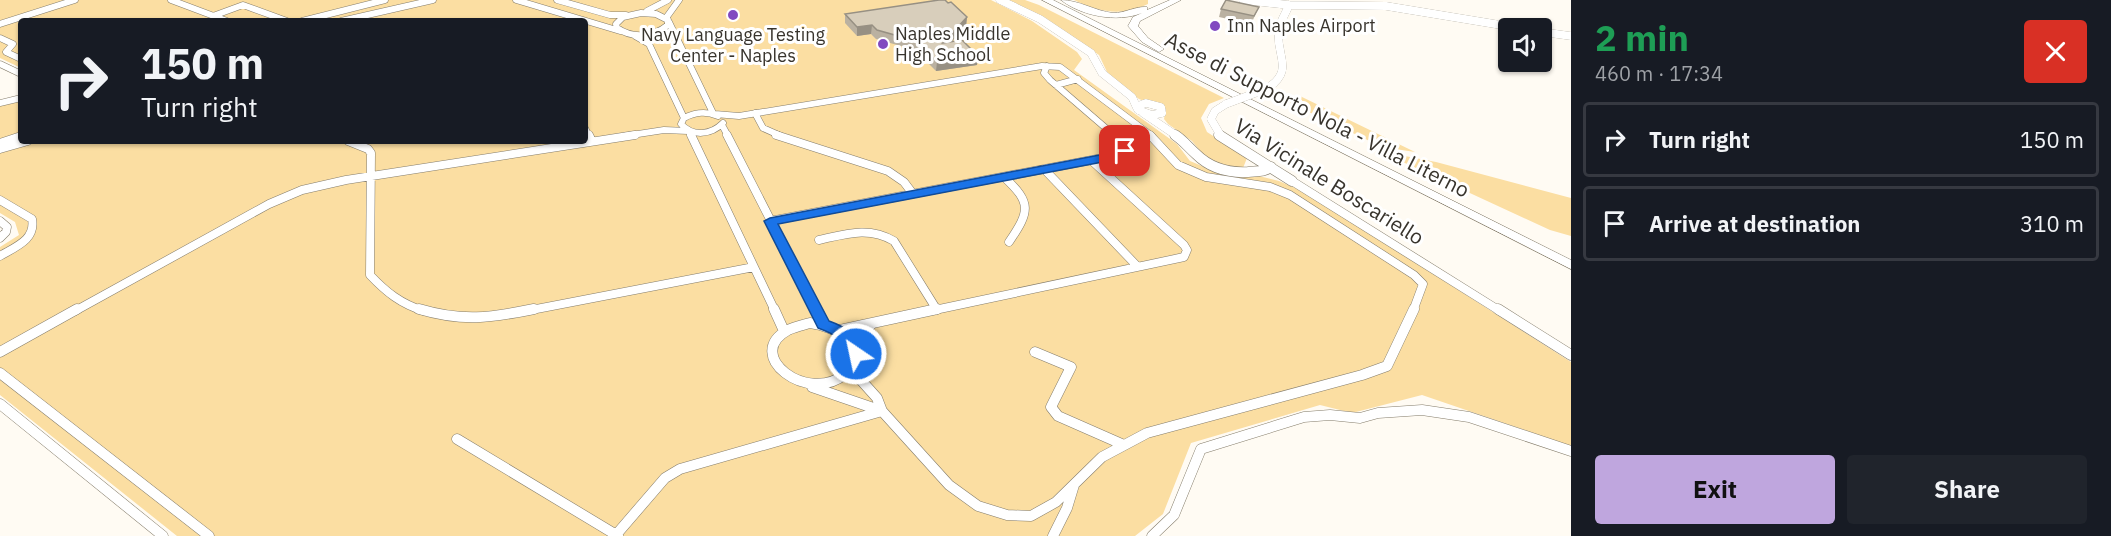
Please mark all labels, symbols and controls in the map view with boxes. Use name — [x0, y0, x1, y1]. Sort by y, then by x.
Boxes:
marker: Navy Language Testing Center - Naples — [726, 8, 740, 22]
place label: Inn Naples Airport — [1227, 14, 1376, 37]
text: 2 min — [1595, 14, 1689, 61]
map controls — [1498, 18, 1552, 72]
button: sound — [1498, 18, 1552, 72]
marker: Inn Naples Airport — [1208, 19, 1222, 33]
button: close — [2024, 20, 2087, 83]
place label: Naples Middle High School — [895, 22, 1010, 66]
place label: Navy Language Testing Center - Naples — [641, 23, 826, 67]
street label: Asse di Supporto Nola - Villa Literno — [1160, 25, 1474, 203]
text: 150 m — [141, 36, 264, 91]
marker: Naples Middle High School — [876, 37, 890, 51]
icon: right — [42, 42, 120, 120]
text: 460 m · 17:34 — [1595, 60, 1723, 87]
text: Turn right — [141, 89, 258, 124]
street label: Via Vicinale Boscariello — [1229, 111, 1430, 251]
icon: right — [1598, 123, 1631, 156]
pin — [1099, 125, 1150, 176]
text: Turn right — [1649, 125, 1750, 154]
text: 150 m — [2020, 125, 2084, 154]
icon: arrive — [1108, 134, 1141, 167]
icon: arrive — [1598, 207, 1631, 240]
text: Arrive at destination — [1649, 209, 1860, 238]
text: 310 m — [2020, 209, 2084, 238]
position arrow — [824, 322, 888, 386]
button: Exit — [1595, 455, 1835, 524]
button: Share — [1847, 455, 2087, 524]

